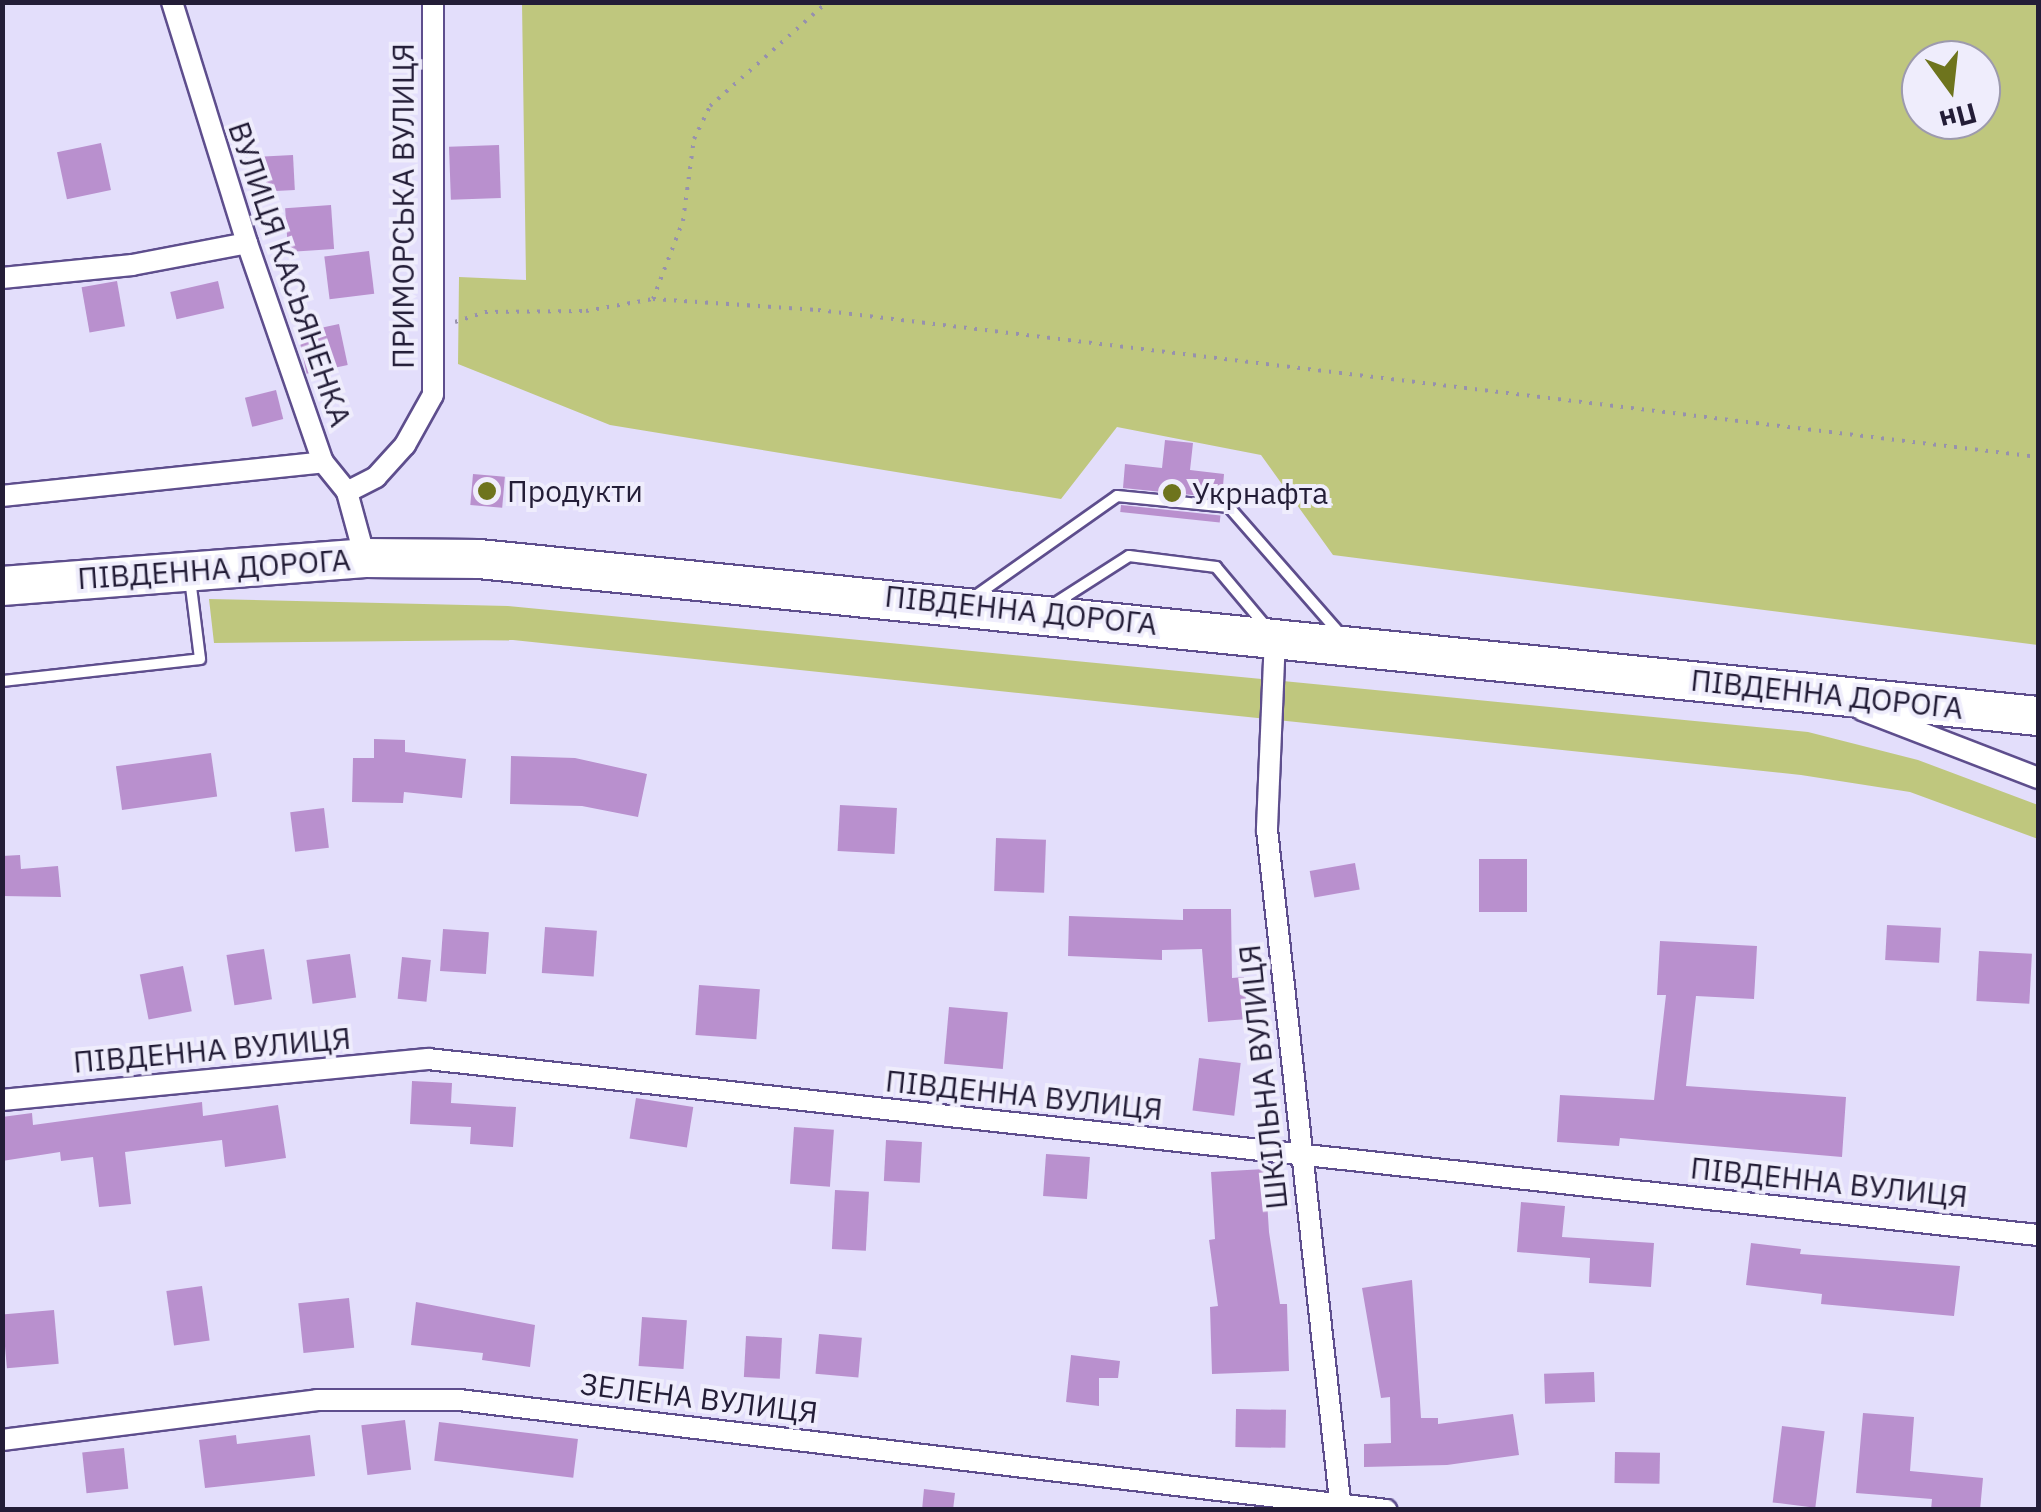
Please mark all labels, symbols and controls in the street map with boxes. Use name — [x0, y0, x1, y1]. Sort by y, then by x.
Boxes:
north arrow — [1901, 40, 2001, 140]
street label: ПРИМОРСЬКА ВУЛИЦЯ — [385, 43, 421, 369]
text: Пн — [1936, 95, 1981, 140]
street label: ВУЛИЦЯ КАСЬЯНЕНКА — [221, 117, 359, 431]
place label: Продукти — [507, 473, 643, 509]
place label: Укрнафта — [1192, 475, 1328, 511]
marker: Продукти — [476, 480, 498, 502]
marker: Укрнафта — [1161, 482, 1183, 504]
street label: ПІВДЕННА ДОРОГА — [76, 541, 352, 597]
street label: ПІВДЕННА ДОРОГА — [883, 578, 1159, 642]
street label: ПІВДЕННА ДОРОГА — [1689, 662, 1965, 726]
street label: ШКІЛЬНА ВУЛИЦЯ — [1231, 943, 1295, 1211]
street label: ПІВДЕННА ВУЛИЦЯ — [72, 1020, 352, 1080]
street label: ПІВДЕННА ВУЛИЦЯ — [884, 1063, 1164, 1127]
street label: ПІВДЕННА ВУЛИЦЯ — [1689, 1150, 1969, 1214]
street label: ЗЕЛЕНА ВУЛИЦЯ — [578, 1366, 820, 1430]

